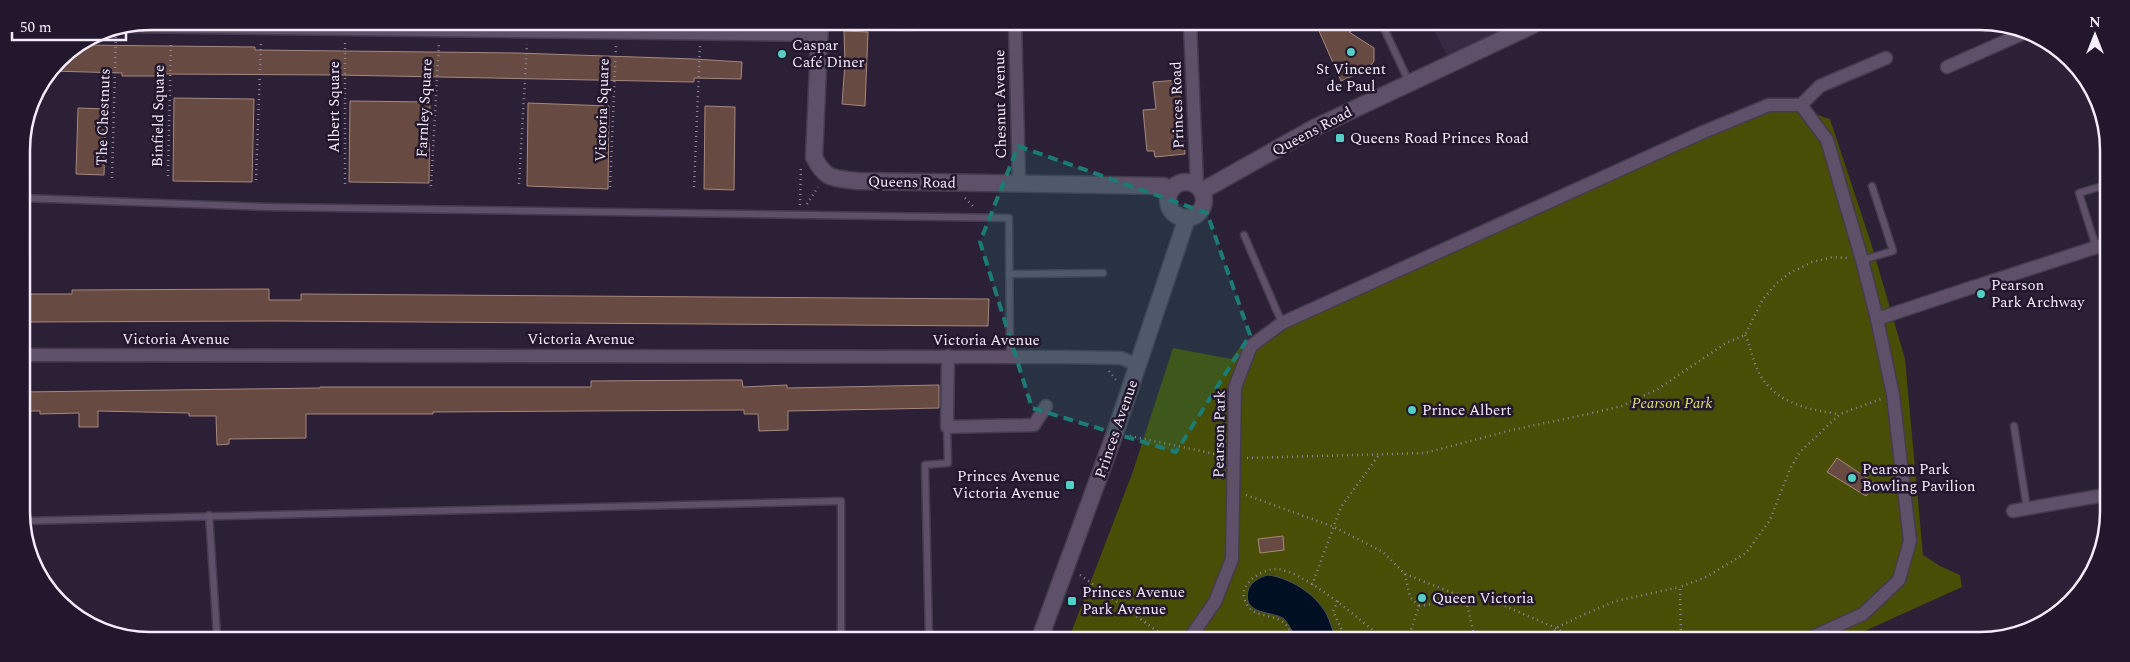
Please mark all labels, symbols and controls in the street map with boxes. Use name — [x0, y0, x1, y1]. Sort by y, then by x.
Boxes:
scale bar — [12, 10, 126, 42]
north arrow — [2070, 10, 2120, 60]
text: N — [2089, 12, 2101, 33]
text: 50 m — [20, 16, 52, 39]
place label: Caspar Café Diner — [792, 34, 865, 74]
marker: St Vincent de Paul — [1345, 46, 1357, 58]
marker: Caspar Café Diner — [776, 48, 788, 60]
street label: Chesnut Avenue — [988, 49, 1013, 159]
street label: Farnley Square — [410, 58, 439, 158]
street label: Victoria Square — [589, 58, 616, 162]
place label: St Vincent de Paul — [1316, 58, 1386, 98]
street label: Albert Square — [323, 61, 346, 153]
street label: Princes Road — [1164, 61, 1191, 149]
street label: Binfield Square — [146, 65, 171, 167]
street label: The Chestnuts — [90, 68, 117, 166]
street label: Queens Road — [1268, 101, 1356, 162]
place label: Queens Road Princes Road — [1350, 127, 1529, 150]
marker: Queens Road Princes Road — [1334, 132, 1346, 144]
street label: Queens Road — [868, 170, 956, 195]
place label: Pearson Park Archway — [1991, 274, 2085, 314]
marker: Pearson Park Archway — [1975, 288, 1987, 300]
street label: Victoria Avenue — [122, 328, 230, 351]
street label: Victoria Avenue — [527, 328, 635, 351]
street label: Victoria Avenue — [932, 329, 1040, 352]
street label: Princes Avenue — [1089, 377, 1144, 482]
street label: Pearson Park — [1207, 390, 1232, 478]
park label: Pearson Park — [1631, 392, 1713, 415]
place label: Prince Albert — [1422, 399, 1512, 422]
marker: Prince Albert — [1406, 404, 1418, 416]
place label: Pearson Park Bowling Pavilion — [1862, 458, 1976, 498]
place label: Princes Avenue Victoria Avenue — [952, 465, 1060, 505]
marker: Pearson Park Bowling Pavilion — [1846, 472, 1858, 484]
marker: Princes Avenue Victoria Avenue — [1064, 479, 1076, 491]
place label: Princes Avenue Park Avenue — [1082, 581, 1185, 621]
place label: Queen Victoria — [1432, 587, 1535, 610]
marker: Queen Victoria — [1416, 592, 1428, 604]
marker: Princes Avenue Park Avenue — [1066, 595, 1078, 607]

